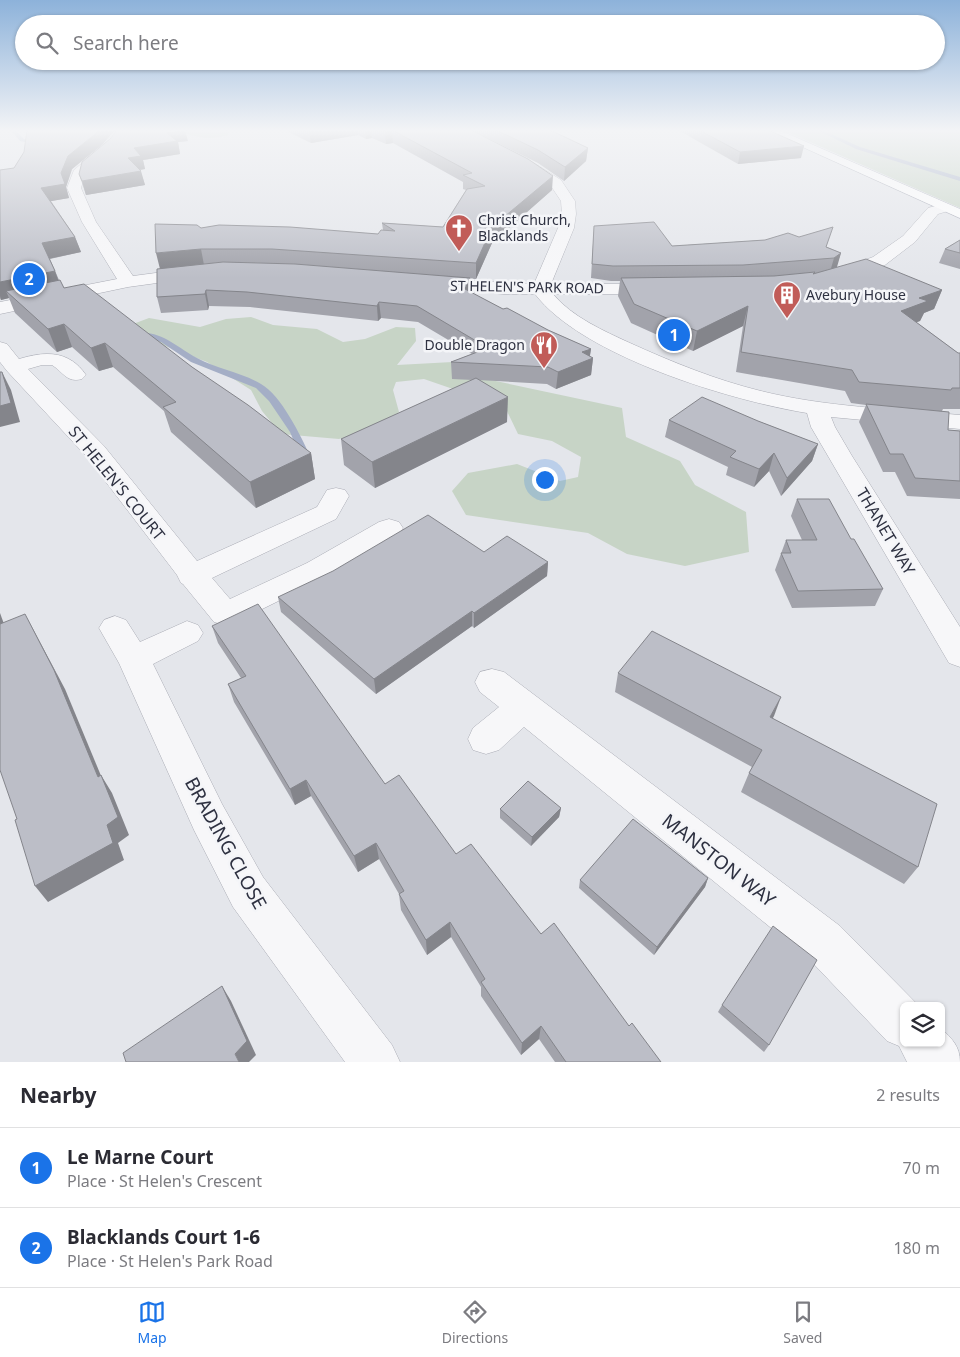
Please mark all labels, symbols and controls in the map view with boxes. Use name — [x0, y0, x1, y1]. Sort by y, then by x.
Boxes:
search box — [15, 15, 945, 70]
icon: search — [33, 29, 61, 57]
text: Search here — [73, 30, 179, 56]
place label: Christ Church, Blacklands — [478, 210, 571, 245]
church icon: Christ Church, Blacklands — [444, 213, 474, 252]
pin: 2 — [13, 260, 45, 298]
street label: ST HELEN'S PARK ROAD — [450, 276, 604, 297]
building icon: Avebury House — [772, 280, 802, 319]
place label: Avebury House — [806, 285, 906, 304]
pin: 1 — [658, 316, 690, 354]
restaurant icon: Double Dragon — [529, 330, 559, 369]
place label: Double Dragon — [425, 335, 525, 354]
street label: ST HELEN'S COURT — [64, 421, 170, 545]
your location — [532, 467, 558, 493]
street label: THANET WAY — [851, 483, 921, 579]
street label: BRADING CLOSE — [179, 772, 273, 914]
street label: MANSTON WAY — [657, 807, 781, 913]
map controls — [900, 1002, 945, 1047]
button: layers — [900, 1002, 945, 1047]
text: Nearby — [20, 1081, 96, 1109]
text: 2 results — [876, 1084, 940, 1106]
text: Le Marne Court — [67, 1144, 214, 1170]
text: 1 — [31, 1157, 41, 1179]
text: 70 m — [903, 1157, 940, 1179]
text: Place · St Helen's Crescent — [67, 1170, 262, 1192]
text: Blacklands Court 1-6 — [67, 1224, 260, 1250]
text: 2 — [31, 1237, 41, 1259]
text: 180 m — [893, 1237, 940, 1259]
text: Place · St Helen's Park Road — [67, 1250, 273, 1272]
tab: Map — [138, 1298, 167, 1347]
tab: Directions — [442, 1298, 508, 1347]
tab: Saved — [783, 1298, 822, 1347]

